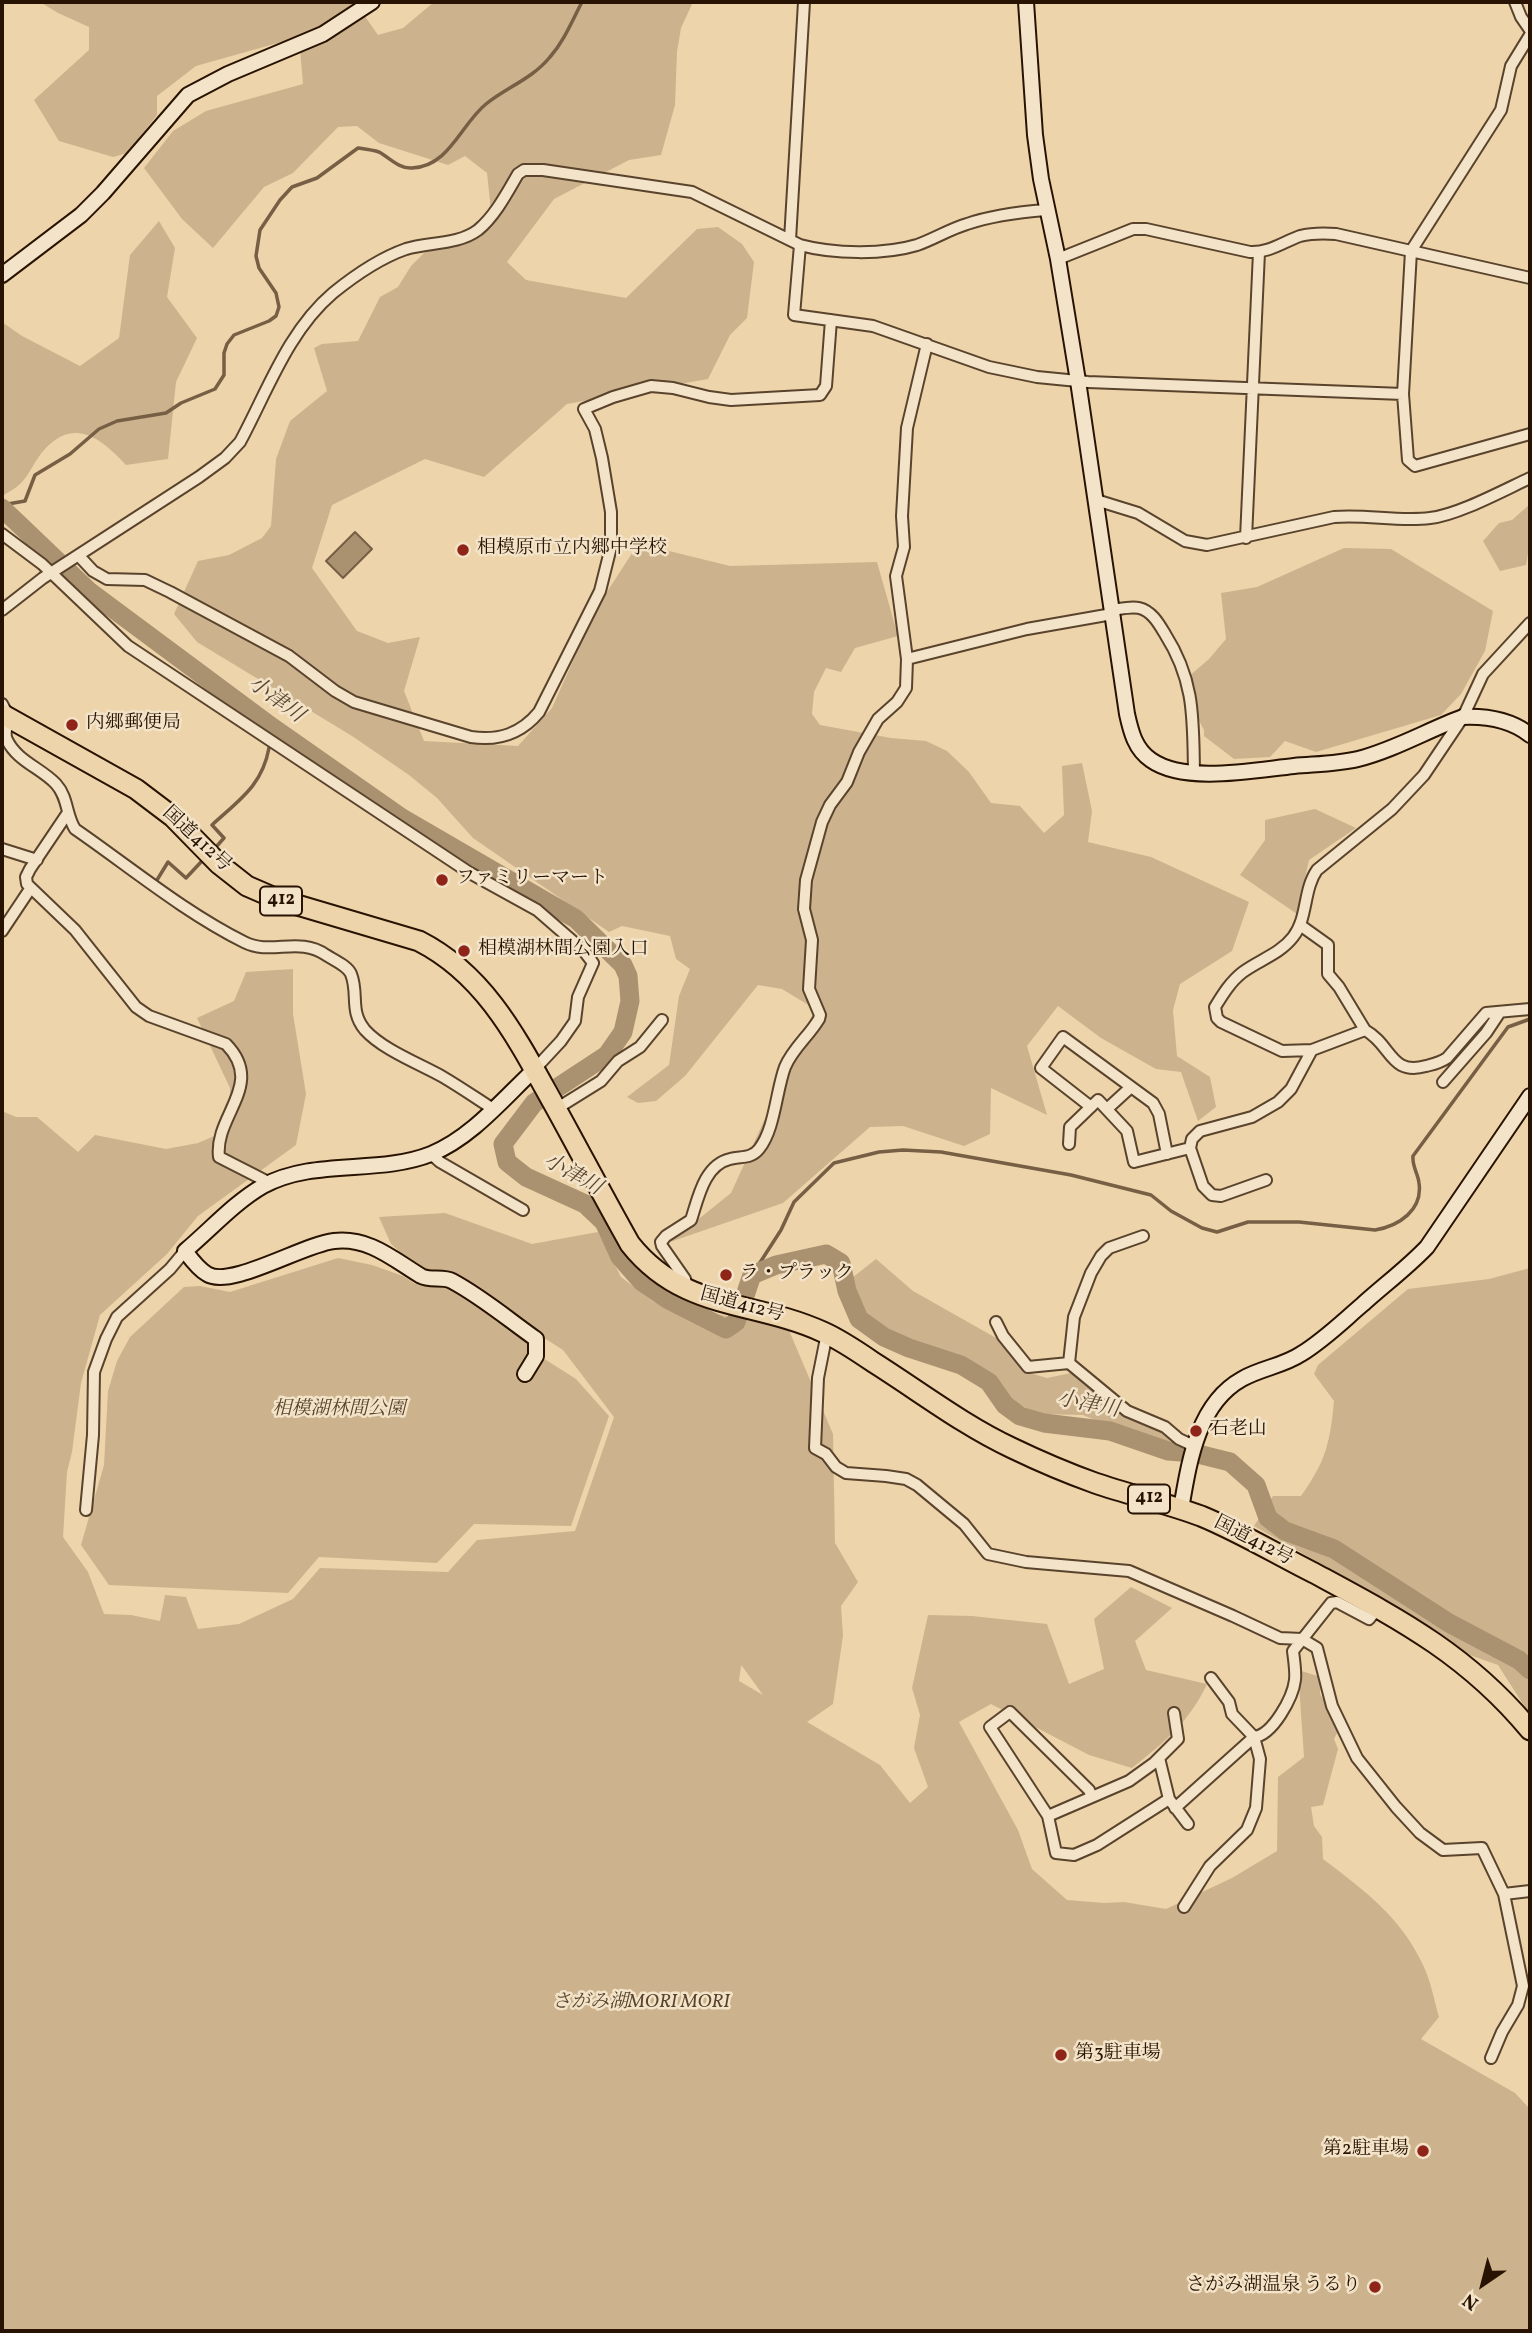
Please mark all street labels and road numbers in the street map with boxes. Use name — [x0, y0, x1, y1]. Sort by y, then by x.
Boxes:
street label: 国道412号 — [157, 802, 235, 878]
road number: 412 — [260, 887, 302, 916]
street label: 国道412号 — [698, 1284, 786, 1328]
road number: 412 — [1128, 1484, 1170, 1514]
street label: 国道412号 — [1210, 1512, 1296, 1572]

